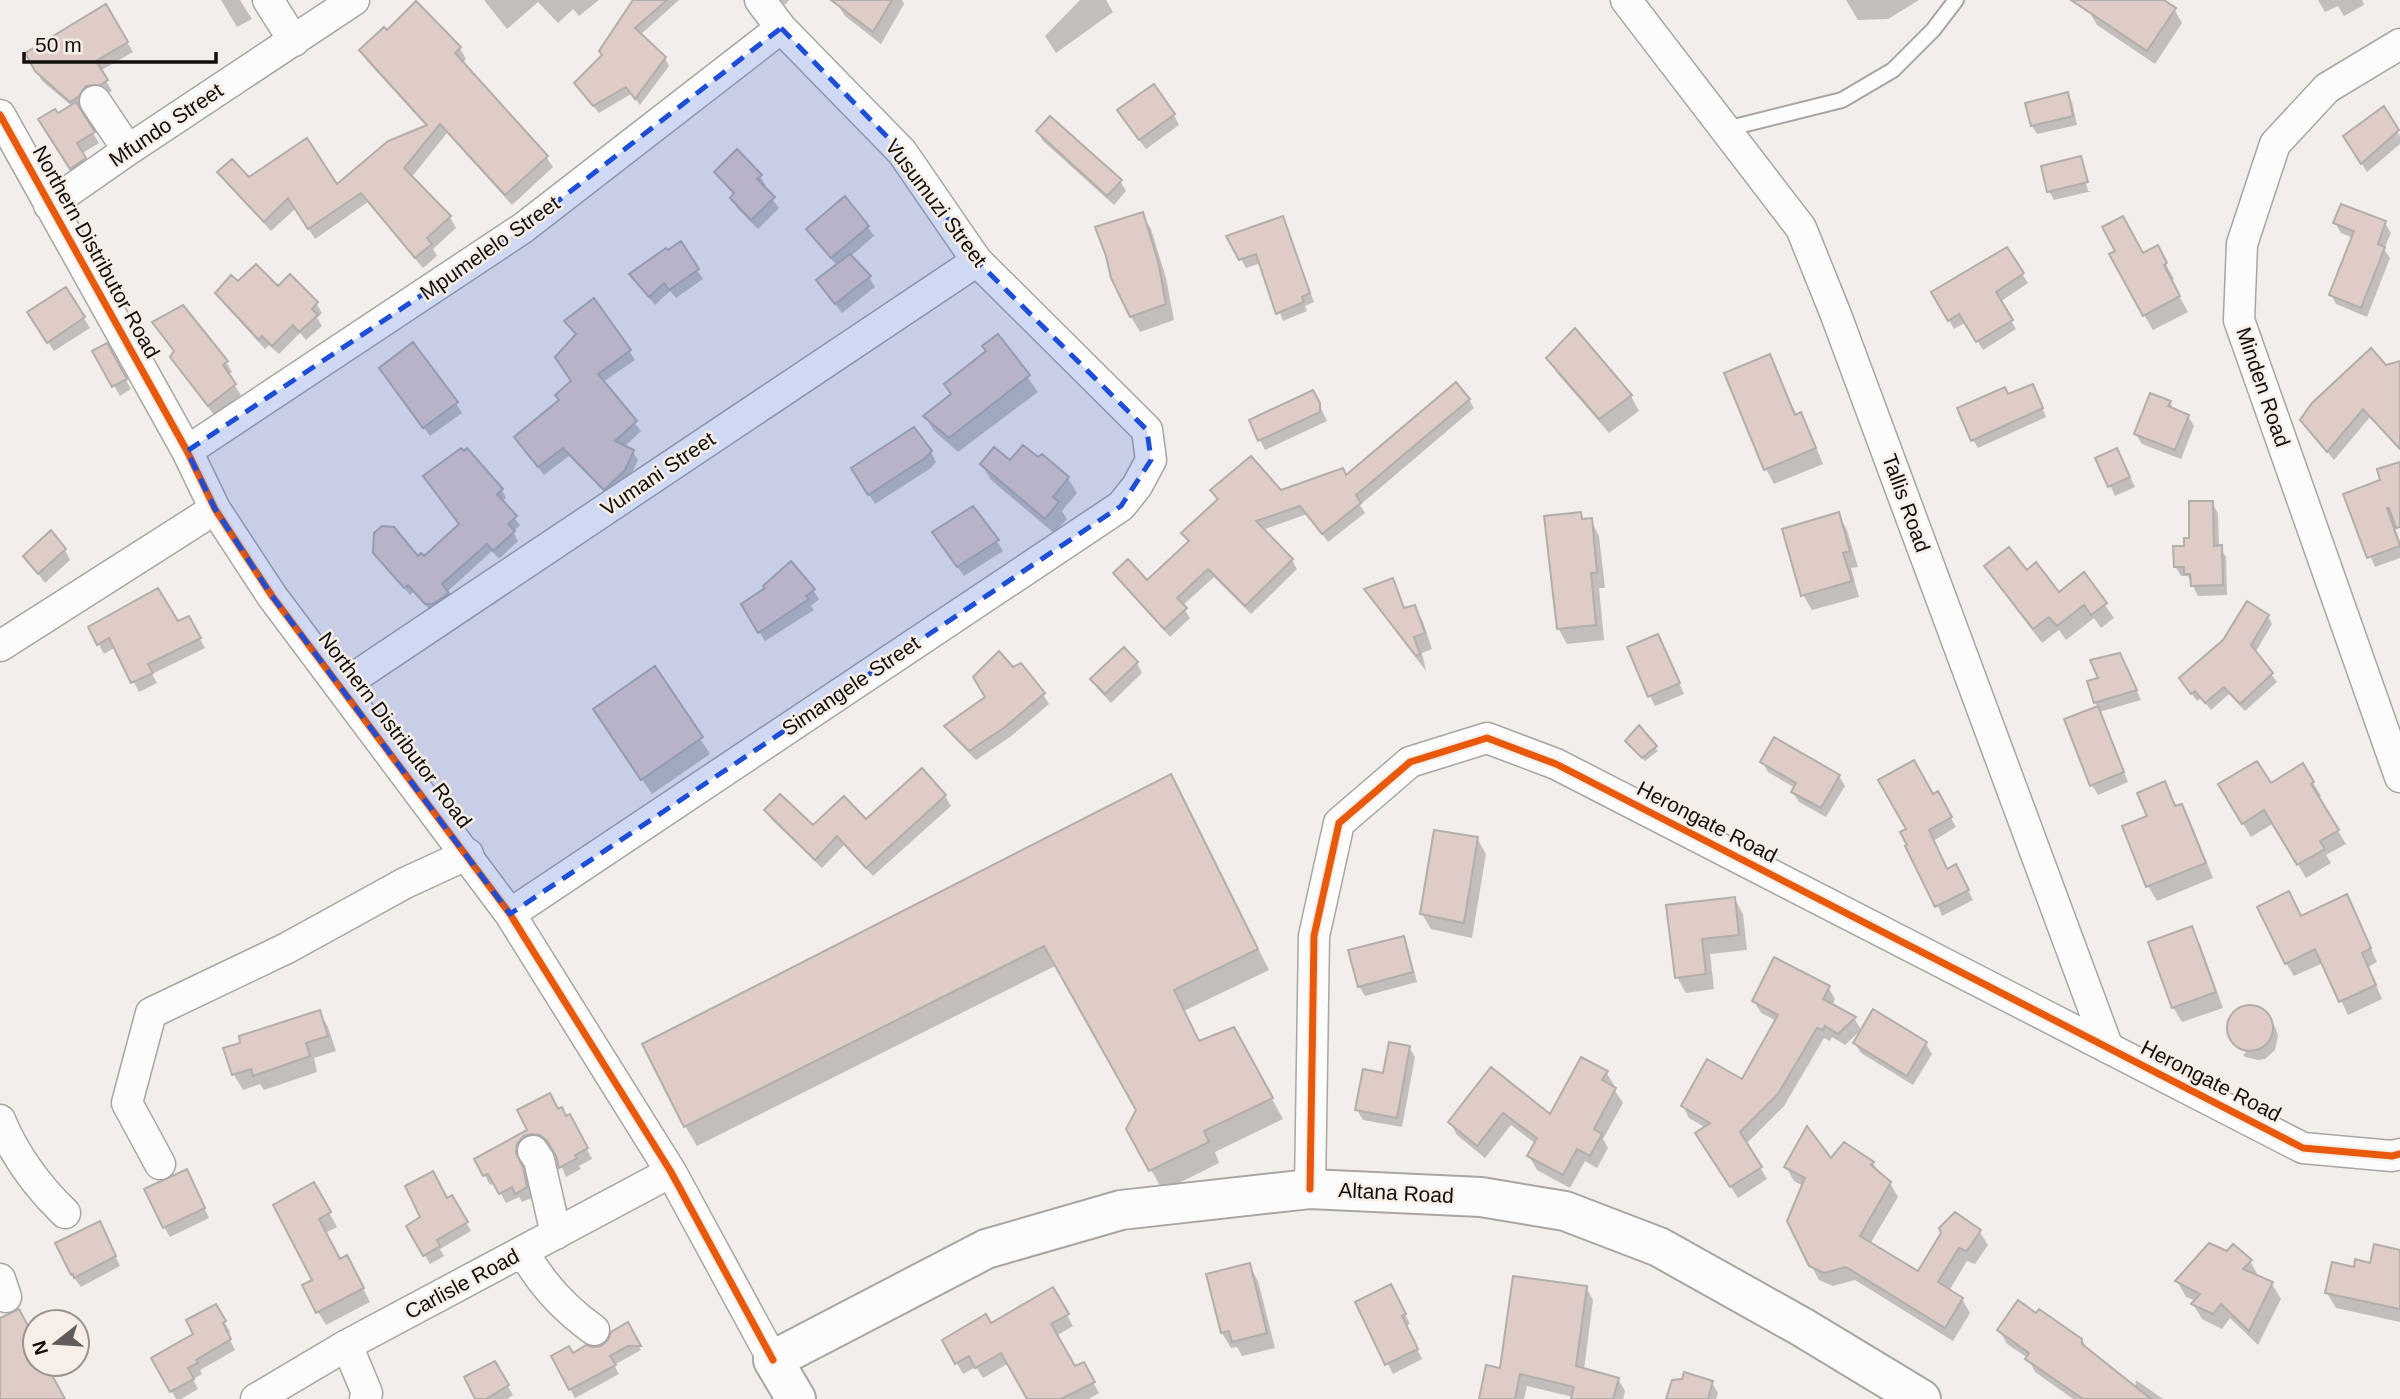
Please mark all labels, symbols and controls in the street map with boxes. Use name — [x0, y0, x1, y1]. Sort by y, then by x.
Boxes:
scale bar — [24, 21, 217, 65]
text: 50 m — [35, 33, 82, 56]
street label: Mfundo Street — [105, 78, 227, 171]
street label: Vusumuzi Street — [881, 135, 992, 271]
street label: Northern Distributor Road — [28, 142, 164, 362]
street label: Mpumelelo Street — [416, 191, 564, 304]
street label: Minden Road — [2232, 324, 2295, 450]
street label: Vumani Street — [596, 427, 719, 520]
street label: Tallis Road — [1878, 451, 1935, 555]
street label: Northern Distributor Road — [314, 627, 477, 832]
street label: Simangele Street — [778, 631, 924, 740]
street label: Herongate Road — [1633, 776, 1781, 867]
street label: Herongate Road — [2137, 1035, 2285, 1126]
street label: Altana Road — [1338, 1178, 1454, 1207]
street label: Carlisle Road — [401, 1244, 523, 1323]
north arrow — [21, 1308, 91, 1378]
text: N — [28, 1338, 52, 1357]

